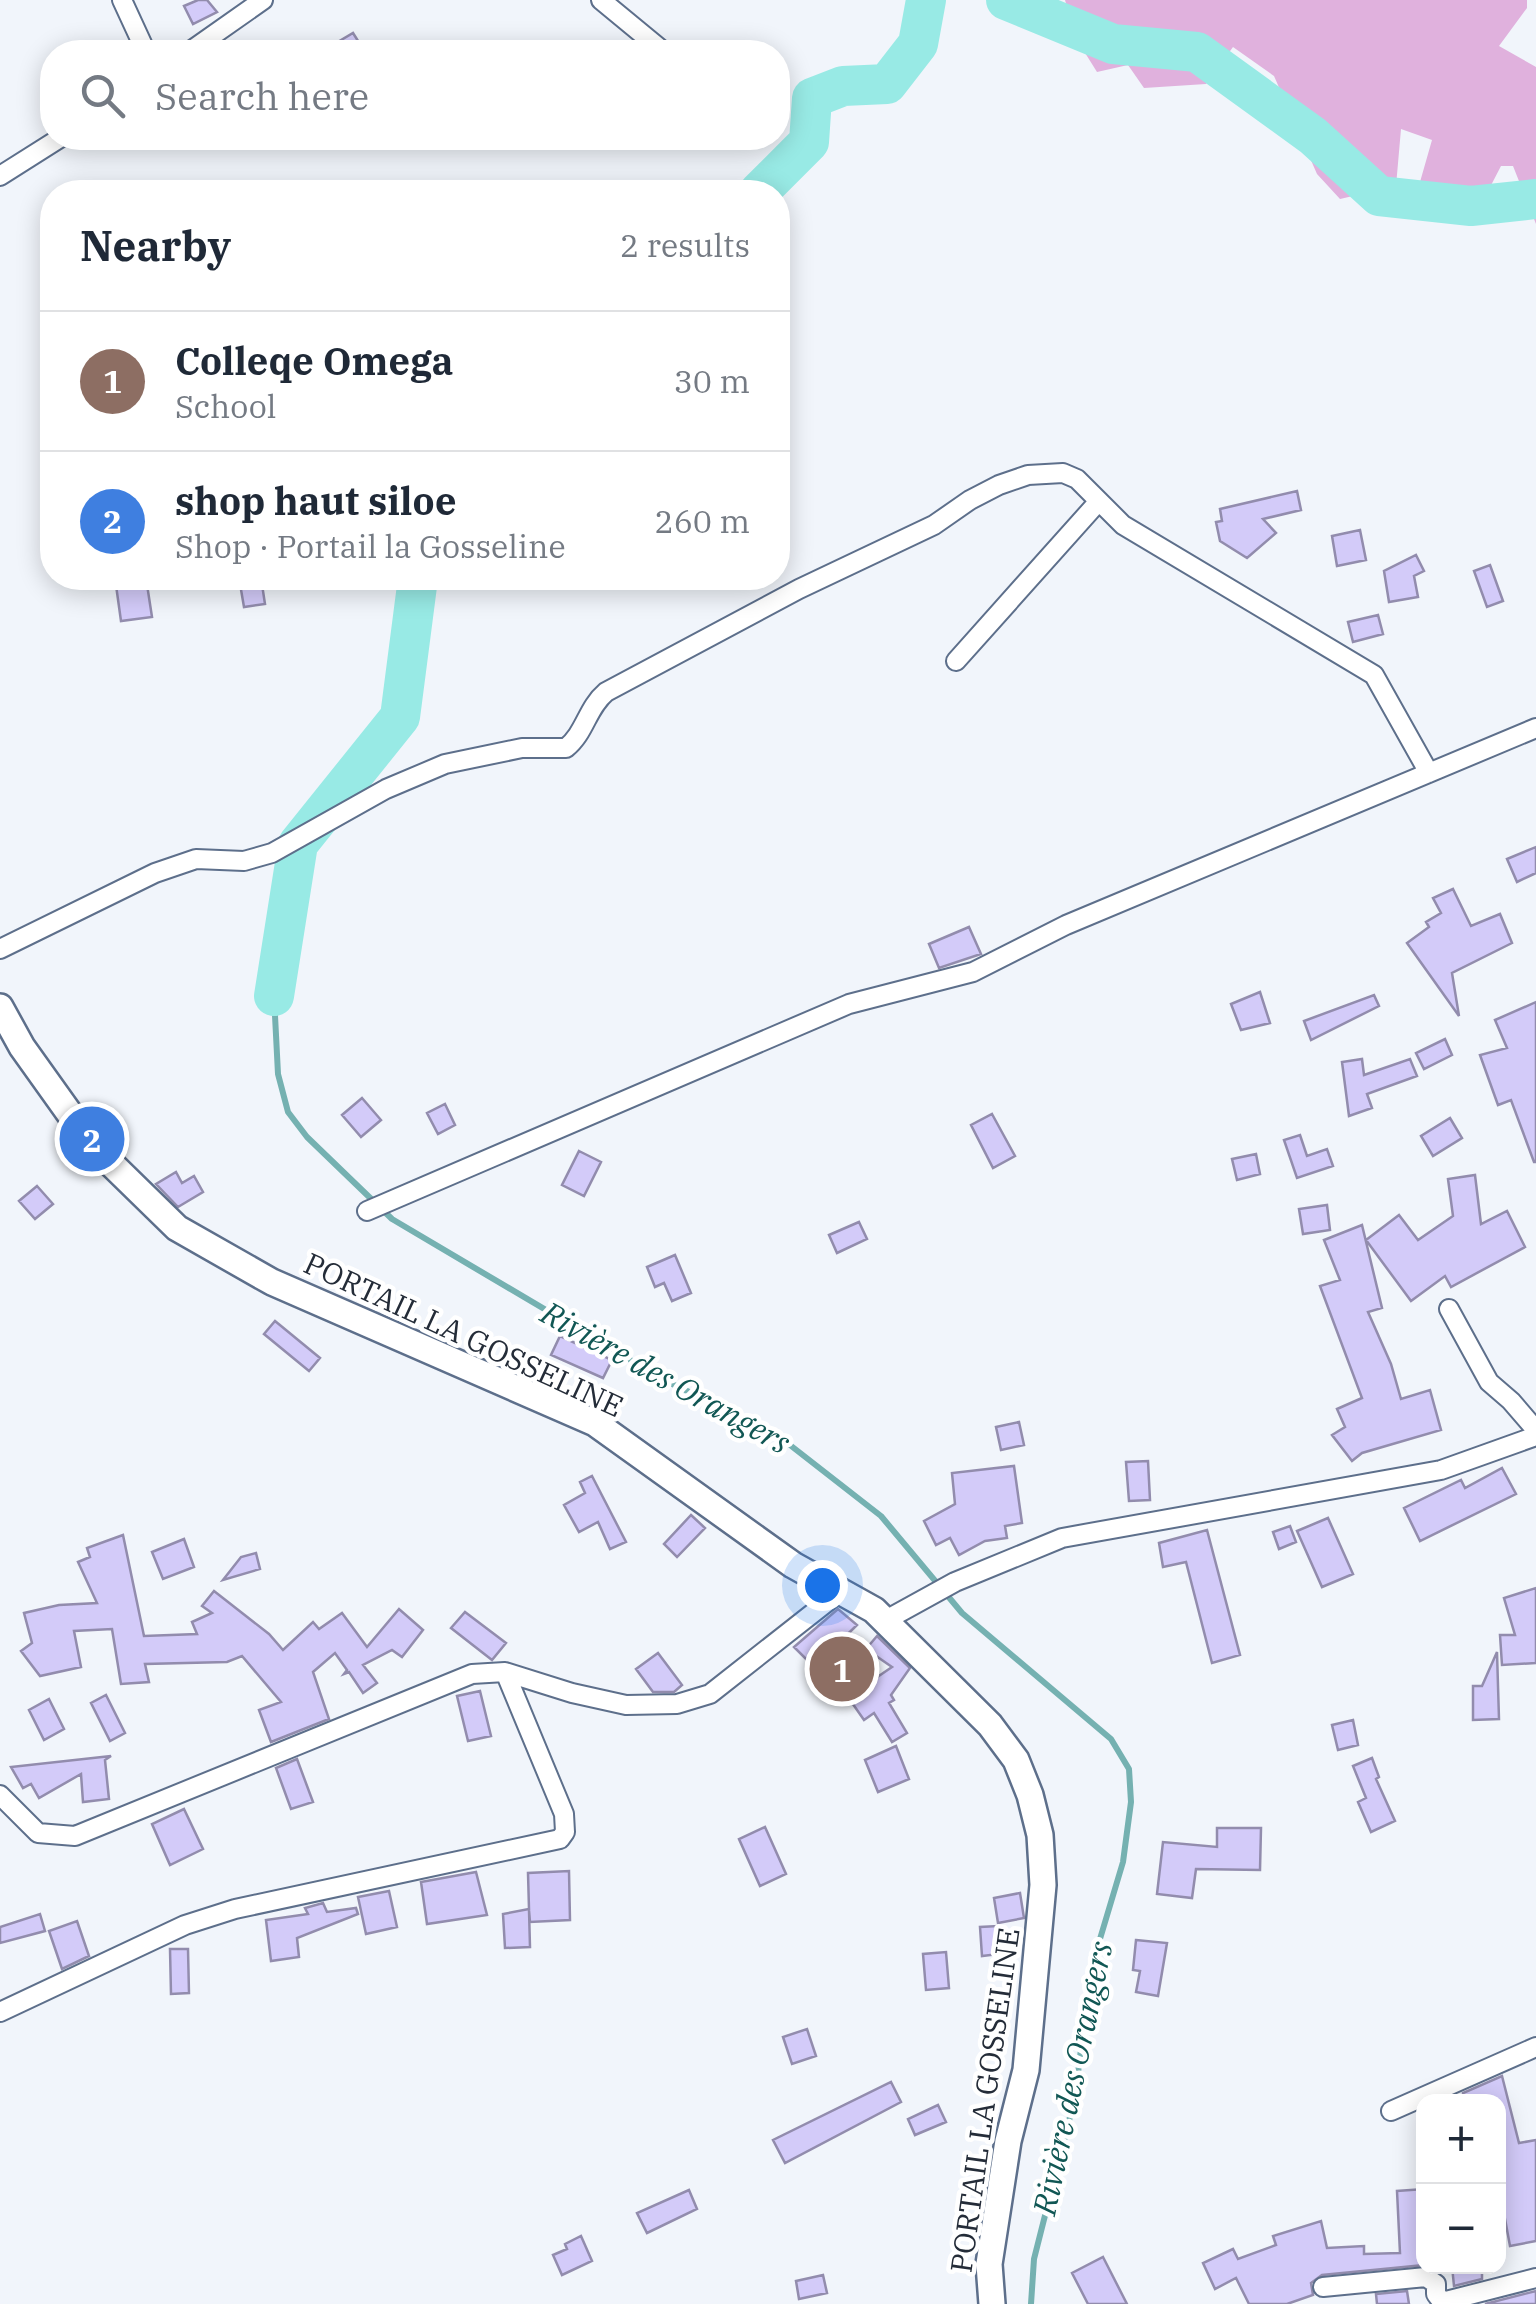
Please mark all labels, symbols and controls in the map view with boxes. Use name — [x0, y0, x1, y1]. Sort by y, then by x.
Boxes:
search box — [40, 40, 790, 150]
icon: search — [75, 68, 130, 123]
text: Search here — [155, 71, 369, 120]
text: Nearby — [80, 218, 231, 273]
text: 2 results — [620, 224, 750, 266]
text: Colleqe Omega — [175, 336, 453, 385]
text: 1 — [103, 360, 122, 402]
text: 30 m — [674, 360, 750, 402]
text: School — [175, 385, 276, 427]
text: shop haut siloe — [175, 476, 456, 525]
text: 2 — [103, 500, 122, 542]
text: 260 m — [654, 500, 750, 542]
text: Shop · Portail la Gosseline — [175, 525, 566, 567]
pin: 2 — [59, 1102, 124, 1176]
street label: PORTAIL LA GOSSELINE — [298, 1243, 630, 1425]
water label: Rivière des Orangers — [533, 1291, 798, 1463]
your location — [797, 1560, 848, 1611]
pin: 1 — [810, 1632, 874, 1706]
street label: PORTAIL LA GOSSELINE — [940, 1925, 1028, 2275]
water label: Rivière des Orangers — [1022, 1937, 1122, 2220]
map controls — [1416, 2094, 1506, 2274]
button: + — [1416, 2094, 1506, 2184]
button: − — [1416, 2184, 1506, 2274]

